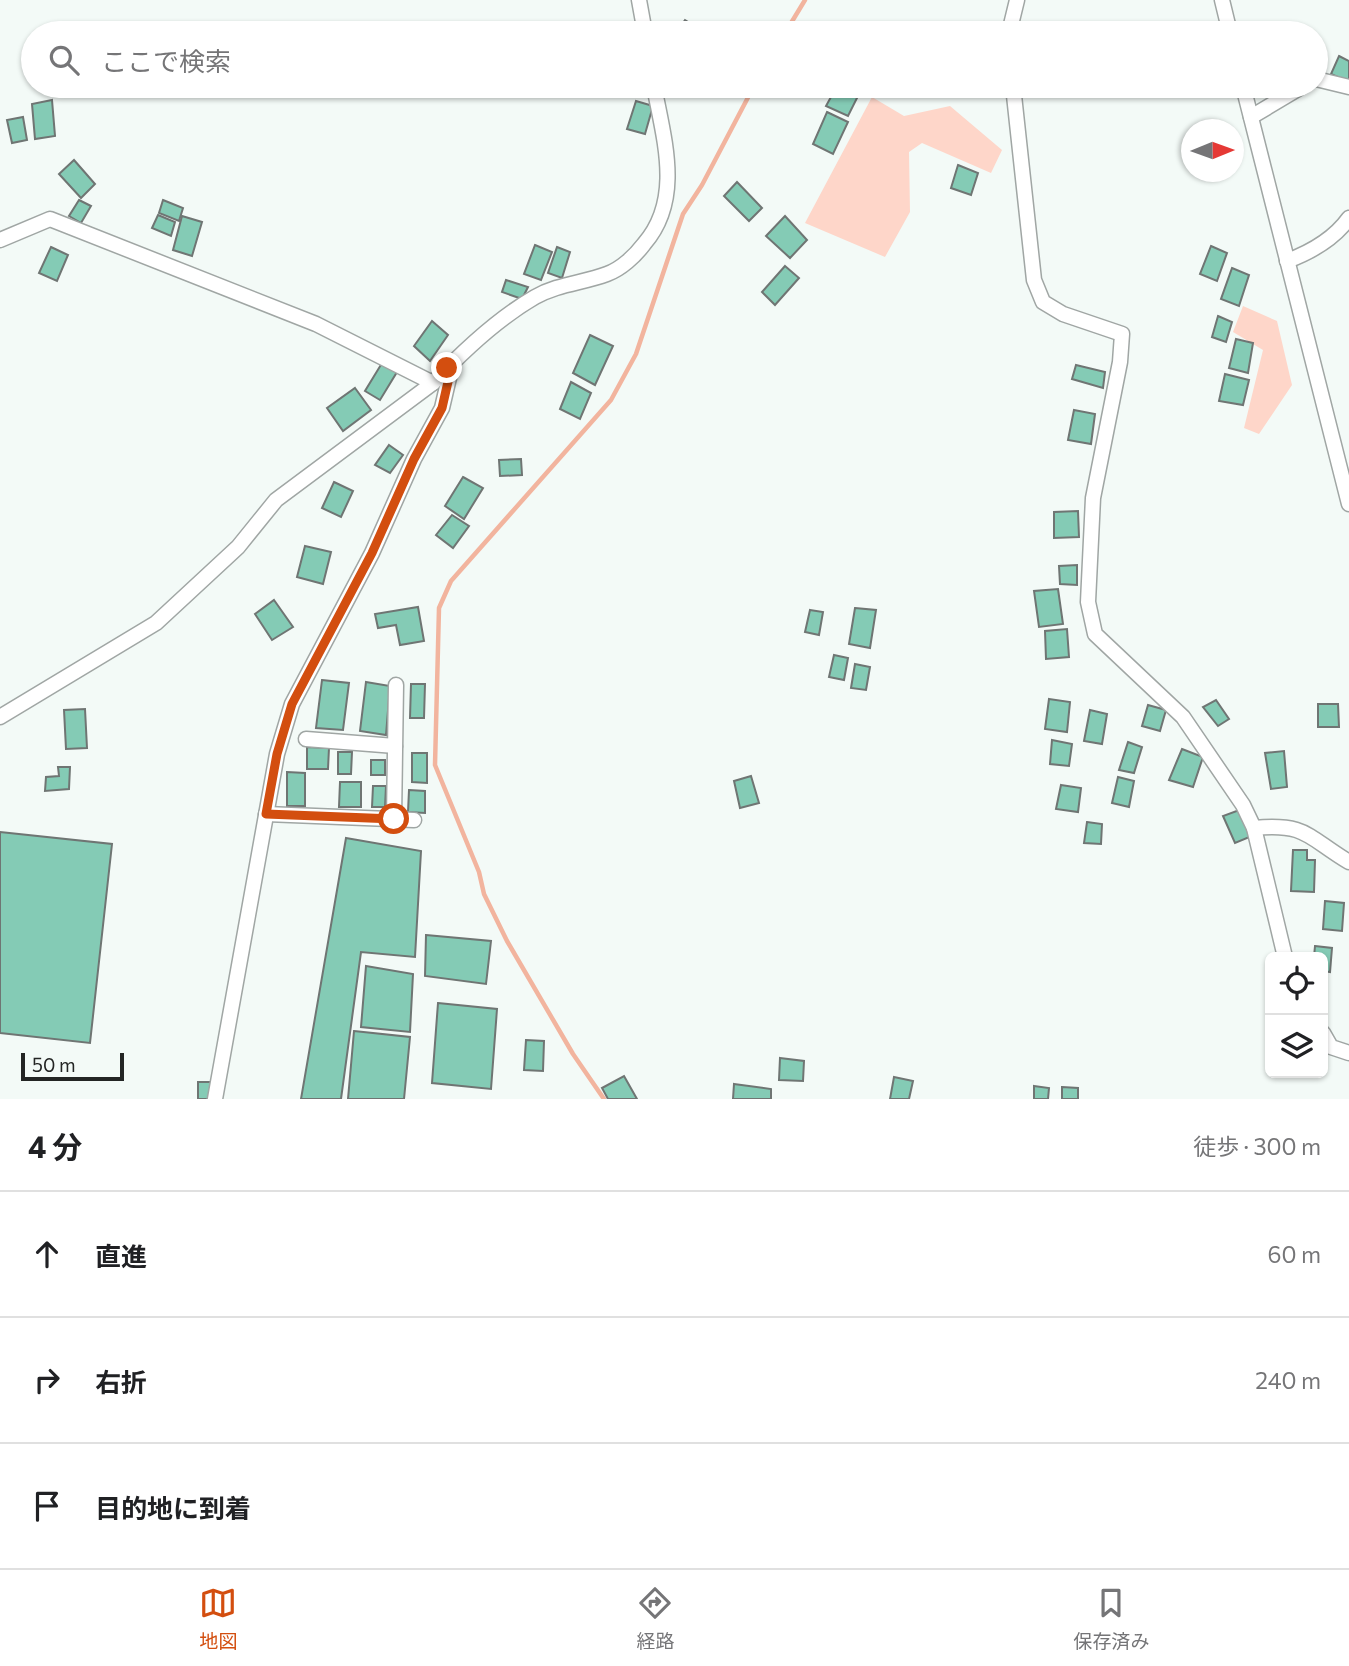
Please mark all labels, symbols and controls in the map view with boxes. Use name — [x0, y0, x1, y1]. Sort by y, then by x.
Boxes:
search box — [21, 21, 1328, 98]
icon: search — [45, 41, 83, 79]
text: ここで検索 — [101, 45, 231, 76]
north arrow — [1181, 119, 1244, 182]
route end — [431, 352, 462, 383]
route start — [378, 803, 409, 834]
map controls — [1265, 952, 1328, 1078]
button: locate — [1265, 952, 1328, 1015]
button: layers — [1265, 1015, 1328, 1078]
scale bar — [21, 1050, 124, 1082]
text: 50 m — [32, 1053, 76, 1076]
text: 4 分 — [28, 1127, 82, 1164]
text: 徒歩 · 300 m — [1193, 1132, 1321, 1160]
icon: ahead — [28, 1235, 66, 1273]
text: 直進 — [95, 1240, 147, 1271]
text: 60 m — [1268, 1240, 1321, 1268]
icon: right — [28, 1361, 66, 1399]
text: 右折 — [95, 1366, 147, 1397]
text: 240 m — [1255, 1366, 1321, 1394]
icon: arrive — [28, 1487, 66, 1525]
text: 目的地に到着 — [95, 1492, 251, 1523]
tab: 地図 — [199, 1584, 238, 1653]
tab: 経路 — [636, 1584, 675, 1653]
tab: 保存済み — [1073, 1584, 1150, 1653]

